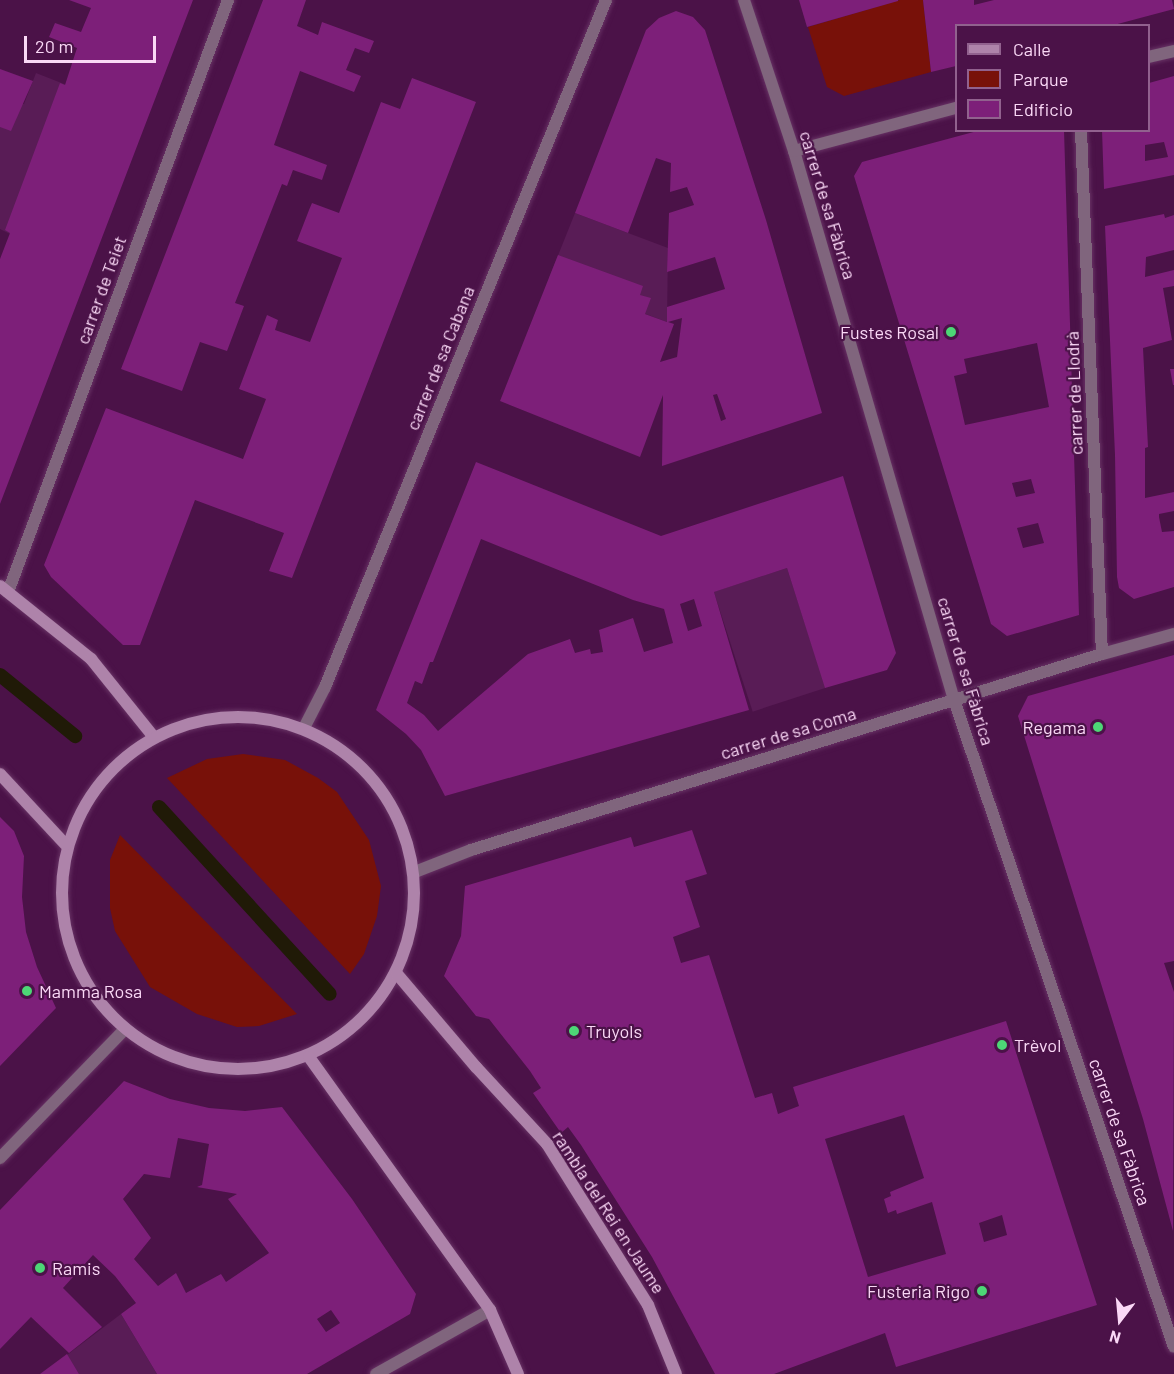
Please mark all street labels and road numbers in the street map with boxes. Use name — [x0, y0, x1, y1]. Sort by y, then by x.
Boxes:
street label: carrer de sa Fàbrica — [795, 128, 861, 282]
street label: carrer de Teiet — [71, 233, 131, 347]
street label: carrer de sa Cabana — [401, 283, 479, 433]
street label: carrer de Llodrà — [1061, 331, 1087, 455]
street label: carrer de sa Fàbrica — [933, 594, 999, 748]
street label: carrer de sa Coma — [718, 702, 858, 764]
street label: carrer de sa Fàbrica — [1085, 1056, 1155, 1208]
street label: rambla del Rei en Jaume — [548, 1127, 670, 1297]

